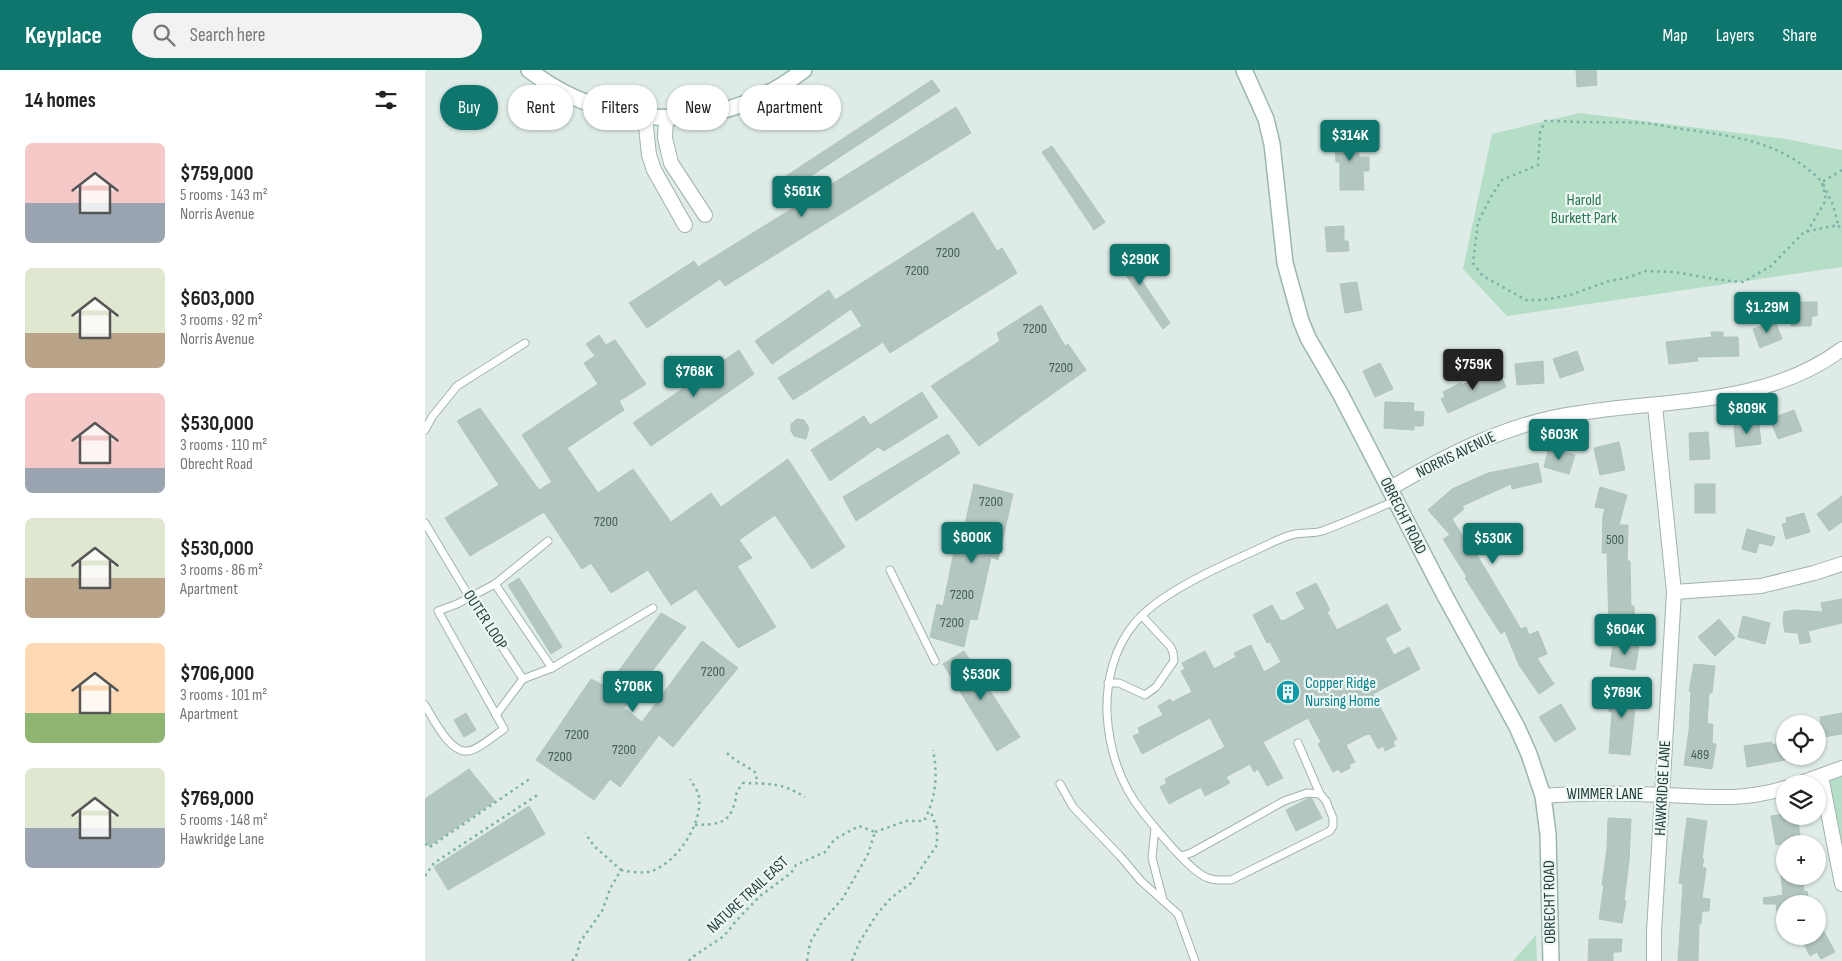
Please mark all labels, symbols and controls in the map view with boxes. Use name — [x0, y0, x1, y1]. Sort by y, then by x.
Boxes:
search box — [132, 13, 482, 58]
text: Keyplace — [25, 21, 102, 50]
icon: search — [150, 21, 178, 49]
text: Search here — [190, 24, 265, 47]
text: Map — [1663, 25, 1688, 46]
text: Layers — [1716, 25, 1755, 46]
text: Share — [1783, 25, 1817, 46]
chip: Buy — [440, 85, 498, 130]
chip: Rent — [508, 85, 573, 130]
chip: Filters — [583, 85, 657, 130]
chip: New — [667, 85, 729, 130]
chip: Apartment — [739, 85, 841, 130]
icon: filters — [372, 86, 400, 114]
text: 14 homes — [25, 88, 96, 113]
pin: $314K — [1315, 119, 1385, 162]
text: $314K — [1331, 126, 1369, 145]
text: $759,000 — [180, 161, 253, 186]
icon: home — [65, 163, 125, 223]
pin: $561K — [767, 176, 837, 218]
text: $561K — [783, 182, 821, 201]
text: 5 rooms · 143 m² — [180, 186, 268, 205]
park label: Harold Burkett Park — [1551, 191, 1617, 228]
text: Norris Avenue — [180, 205, 254, 224]
house number: 7200 — [936, 244, 960, 261]
pin: $290K — [1105, 244, 1175, 286]
text: $290K — [1121, 250, 1159, 269]
house number: 7200 — [905, 262, 929, 279]
text: $603,000 — [180, 286, 255, 311]
icon: home — [65, 288, 125, 348]
pin: $1.29M — [1726, 292, 1808, 334]
text: $1.29M — [1745, 298, 1789, 317]
text: 3 rooms · 92 m² — [180, 311, 263, 330]
house number: 7200 — [1023, 320, 1047, 337]
text: Norris Avenue — [180, 330, 254, 349]
pin: $759K — [1438, 348, 1508, 391]
text: $759K — [1454, 355, 1492, 374]
pin: $768K — [659, 356, 729, 398]
house number: 7200 — [1049, 359, 1073, 376]
text: $768K — [675, 362, 713, 381]
pin: $809K — [1712, 392, 1782, 435]
text: $809K — [1728, 399, 1766, 418]
text: $530,000 — [180, 411, 254, 436]
icon: home — [65, 413, 125, 473]
pin: $603K — [1524, 418, 1594, 461]
text: $603K — [1540, 425, 1578, 444]
street label: NORRIS AVENUE — [1413, 428, 1499, 482]
text: 3 rooms · 110 m² — [180, 436, 267, 455]
text: Obrecht Road — [180, 455, 253, 474]
street label: OBRECHT ROAD — [1376, 474, 1430, 558]
house number: 7200 — [979, 493, 1003, 510]
house number: 7200 — [594, 513, 618, 530]
pin: $600K — [937, 522, 1007, 564]
pin: $530K — [1458, 522, 1528, 565]
text: $600K — [953, 528, 991, 547]
text: $530K — [1474, 529, 1512, 548]
house number: 500 — [1606, 531, 1624, 548]
text: $530,000 — [180, 536, 254, 561]
icon: home — [65, 538, 125, 598]
text: 3 rooms · 86 m² — [180, 561, 263, 580]
text: Apartment — [180, 580, 238, 599]
house number: 7200 — [950, 586, 974, 603]
street label: OUTER LOOP — [459, 587, 511, 653]
house number: 7200 — [940, 614, 964, 631]
pin: $604K — [1590, 614, 1660, 656]
text: $604K — [1606, 620, 1644, 639]
pin: $530K — [946, 658, 1016, 701]
text: $706,000 — [180, 661, 254, 686]
icon: home — [65, 663, 125, 723]
house number: 7200 — [701, 663, 725, 680]
text: $530K — [962, 665, 1000, 684]
pin: $706K — [598, 670, 668, 713]
place label: Copper Ridge Nursing Home — [1305, 674, 1380, 711]
pin: $769K — [1587, 676, 1657, 719]
text: $706K — [614, 677, 652, 696]
building icon: Copper Ridge Nursing Home — [1275, 679, 1301, 705]
text: $769K — [1603, 683, 1641, 702]
text: 3 rooms · 101 m² — [180, 686, 267, 705]
text: Apartment — [180, 705, 238, 724]
map controls — [1776, 715, 1826, 945]
button: locate — [1776, 715, 1826, 765]
house number: 7200 — [565, 726, 589, 743]
street label: HAWKRIDGE LANE — [1651, 740, 1675, 836]
house number: 7200 — [612, 741, 636, 758]
house number: 489 — [1691, 746, 1709, 763]
house number: 7200 — [548, 748, 572, 765]
button: layers — [1776, 775, 1826, 825]
street label: WIMMER LANE — [1567, 785, 1643, 804]
text: $769,000 — [180, 786, 254, 811]
icon: home — [65, 788, 125, 848]
text: 5 rooms · 148 m² — [180, 811, 268, 830]
text: Hawkridge Lane — [180, 830, 264, 849]
button: + — [1776, 835, 1826, 885]
street label: NATURE TRAIL EAST — [703, 852, 793, 937]
street label: OBRECHT ROAD — [1540, 860, 1560, 944]
button: − — [1776, 895, 1826, 945]

